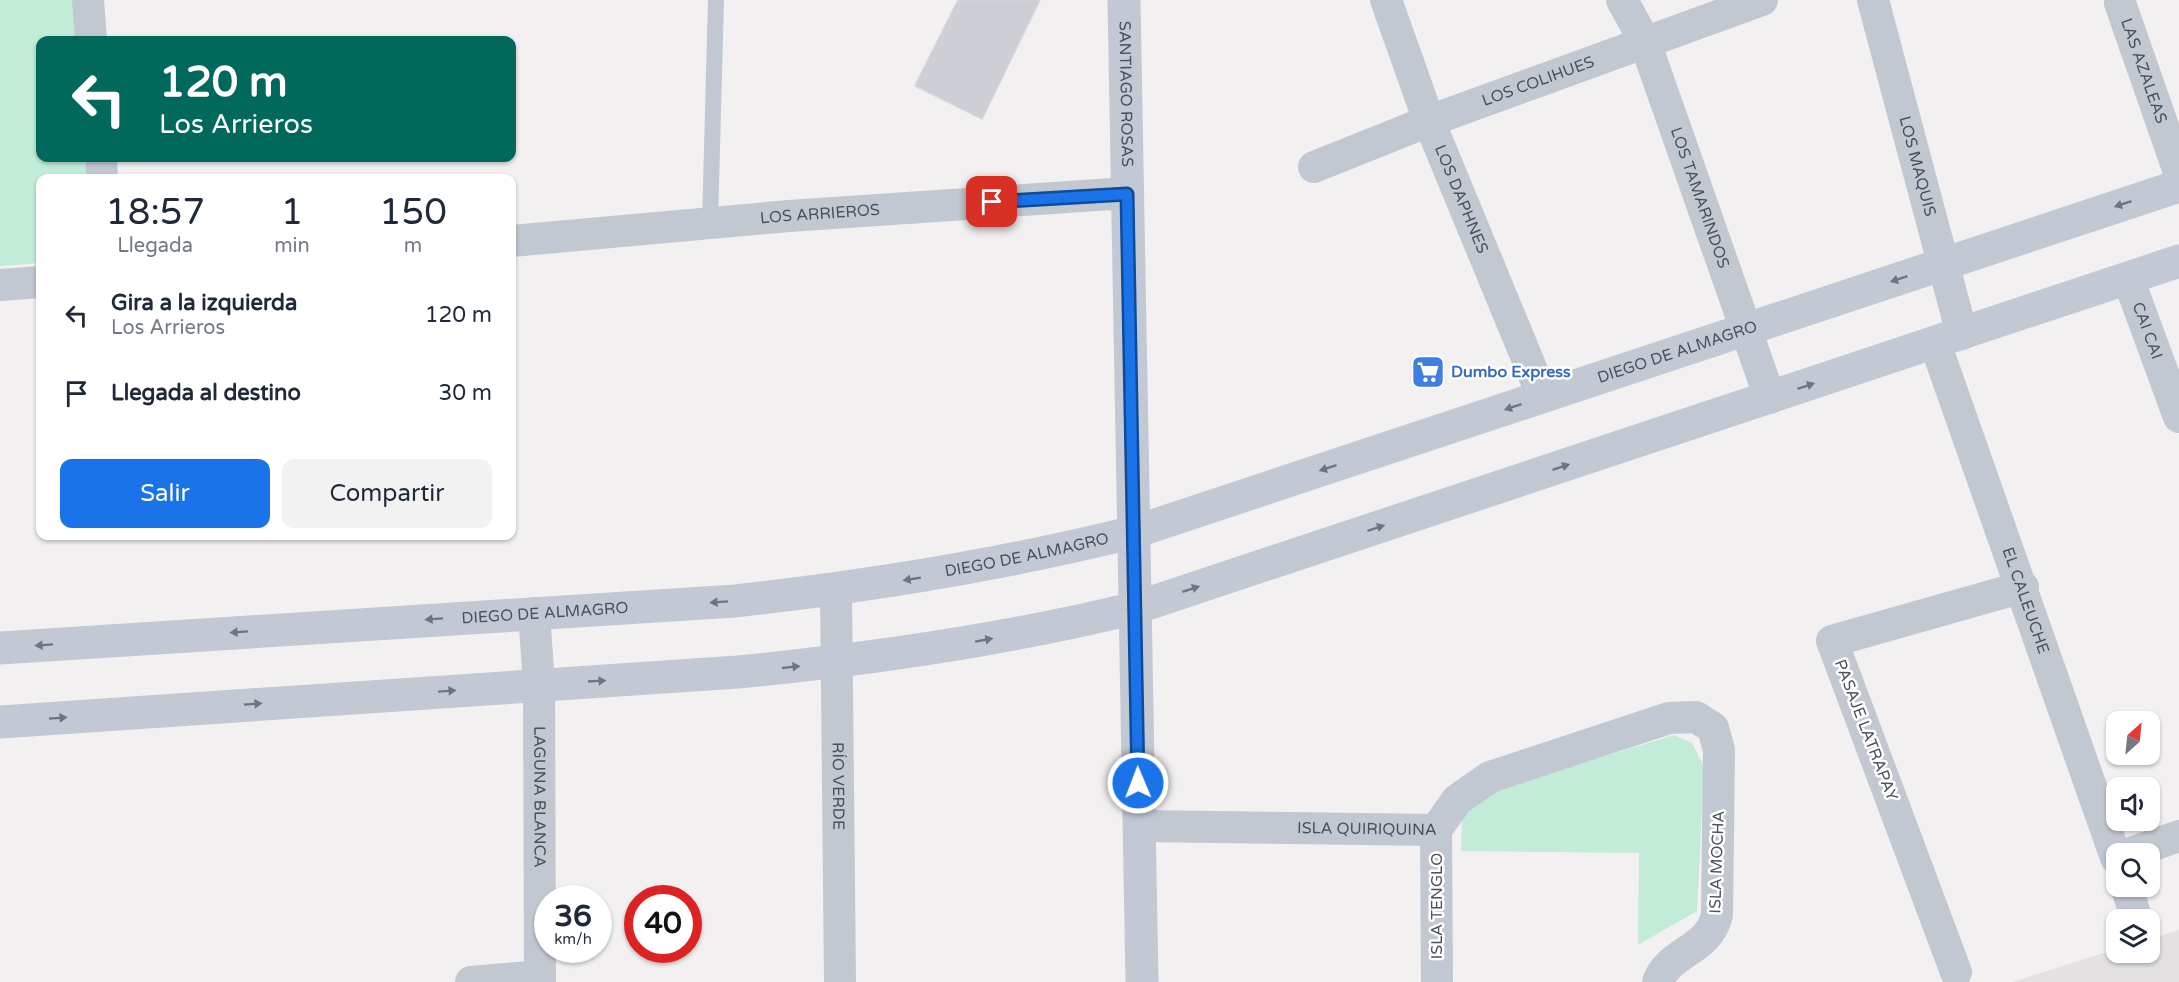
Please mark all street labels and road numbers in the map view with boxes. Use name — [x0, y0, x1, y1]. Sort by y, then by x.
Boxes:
street label: LAS AZALEAS — [2116, 16, 2171, 126]
street label: SANTIAGO ROSAS — [1114, 21, 1137, 167]
street label: LOS COLIHUES — [1479, 52, 1597, 111]
street label: LOS MAQUIS — [1894, 114, 1940, 219]
street label: LOS TAMARINDOS — [1666, 125, 1734, 271]
street label: LOS DAPHNES — [1430, 142, 1493, 257]
street label: LOS ARRIEROS — [759, 200, 881, 229]
street label: CAI CAI — [2128, 299, 2167, 362]
street label: DIEGO DE ALMAGRO — [1595, 316, 1760, 388]
street label: DIEGO DE ALMAGRO — [943, 528, 1111, 582]
street label: EL CALEUCHE — [1998, 545, 2053, 657]
street label: DIEGO DE ALMAGRO — [461, 598, 629, 628]
street label: PASAJE LATRAPAY — [1830, 657, 1902, 803]
street label: LAGUNA BLANCA — [529, 726, 550, 868]
street label: RÍO VERDE — [828, 742, 848, 830]
street label: ISLA MOCHA — [1705, 810, 1729, 914]
street label: ISLA QUIRIQUINA — [1297, 818, 1437, 840]
street label: ISLA TENGLO — [1427, 853, 1447, 959]

